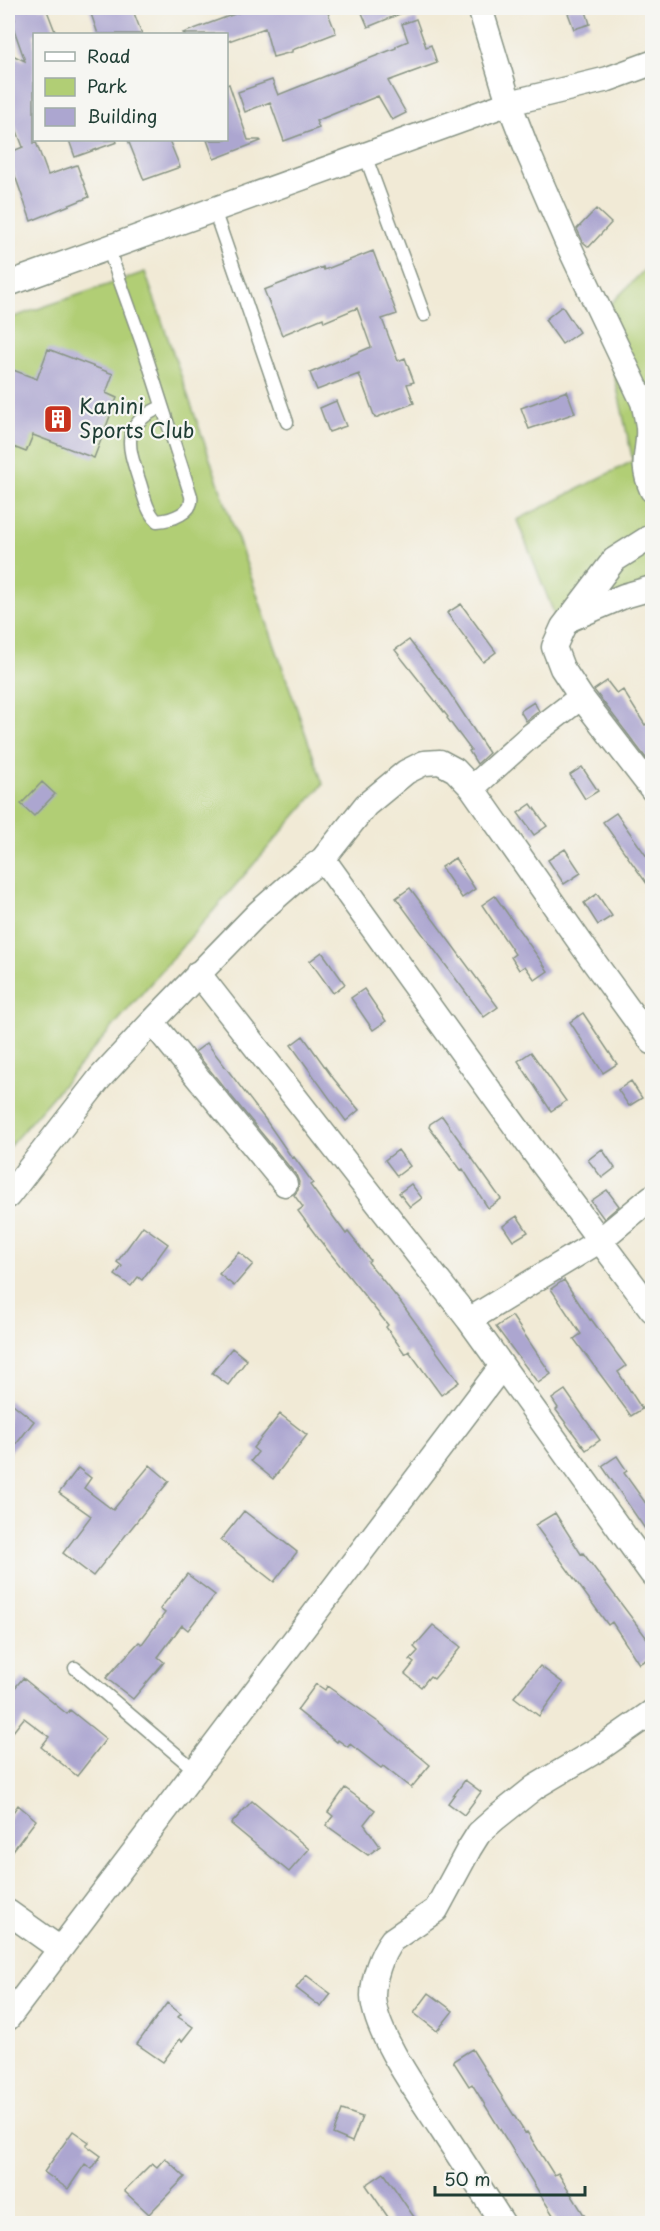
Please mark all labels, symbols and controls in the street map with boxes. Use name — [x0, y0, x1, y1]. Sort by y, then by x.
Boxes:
legend — [33, 33, 228, 141]
text: Road — [87, 42, 131, 69]
text: Park — [87, 72, 127, 99]
text: Building — [87, 102, 157, 129]
place label: Kanini Sports Club — [79, 389, 194, 445]
building icon: Kanini Sports Club — [42, 403, 74, 435]
scale bar — [435, 2159, 585, 2197]
text: 50 m — [444, 2165, 491, 2192]

